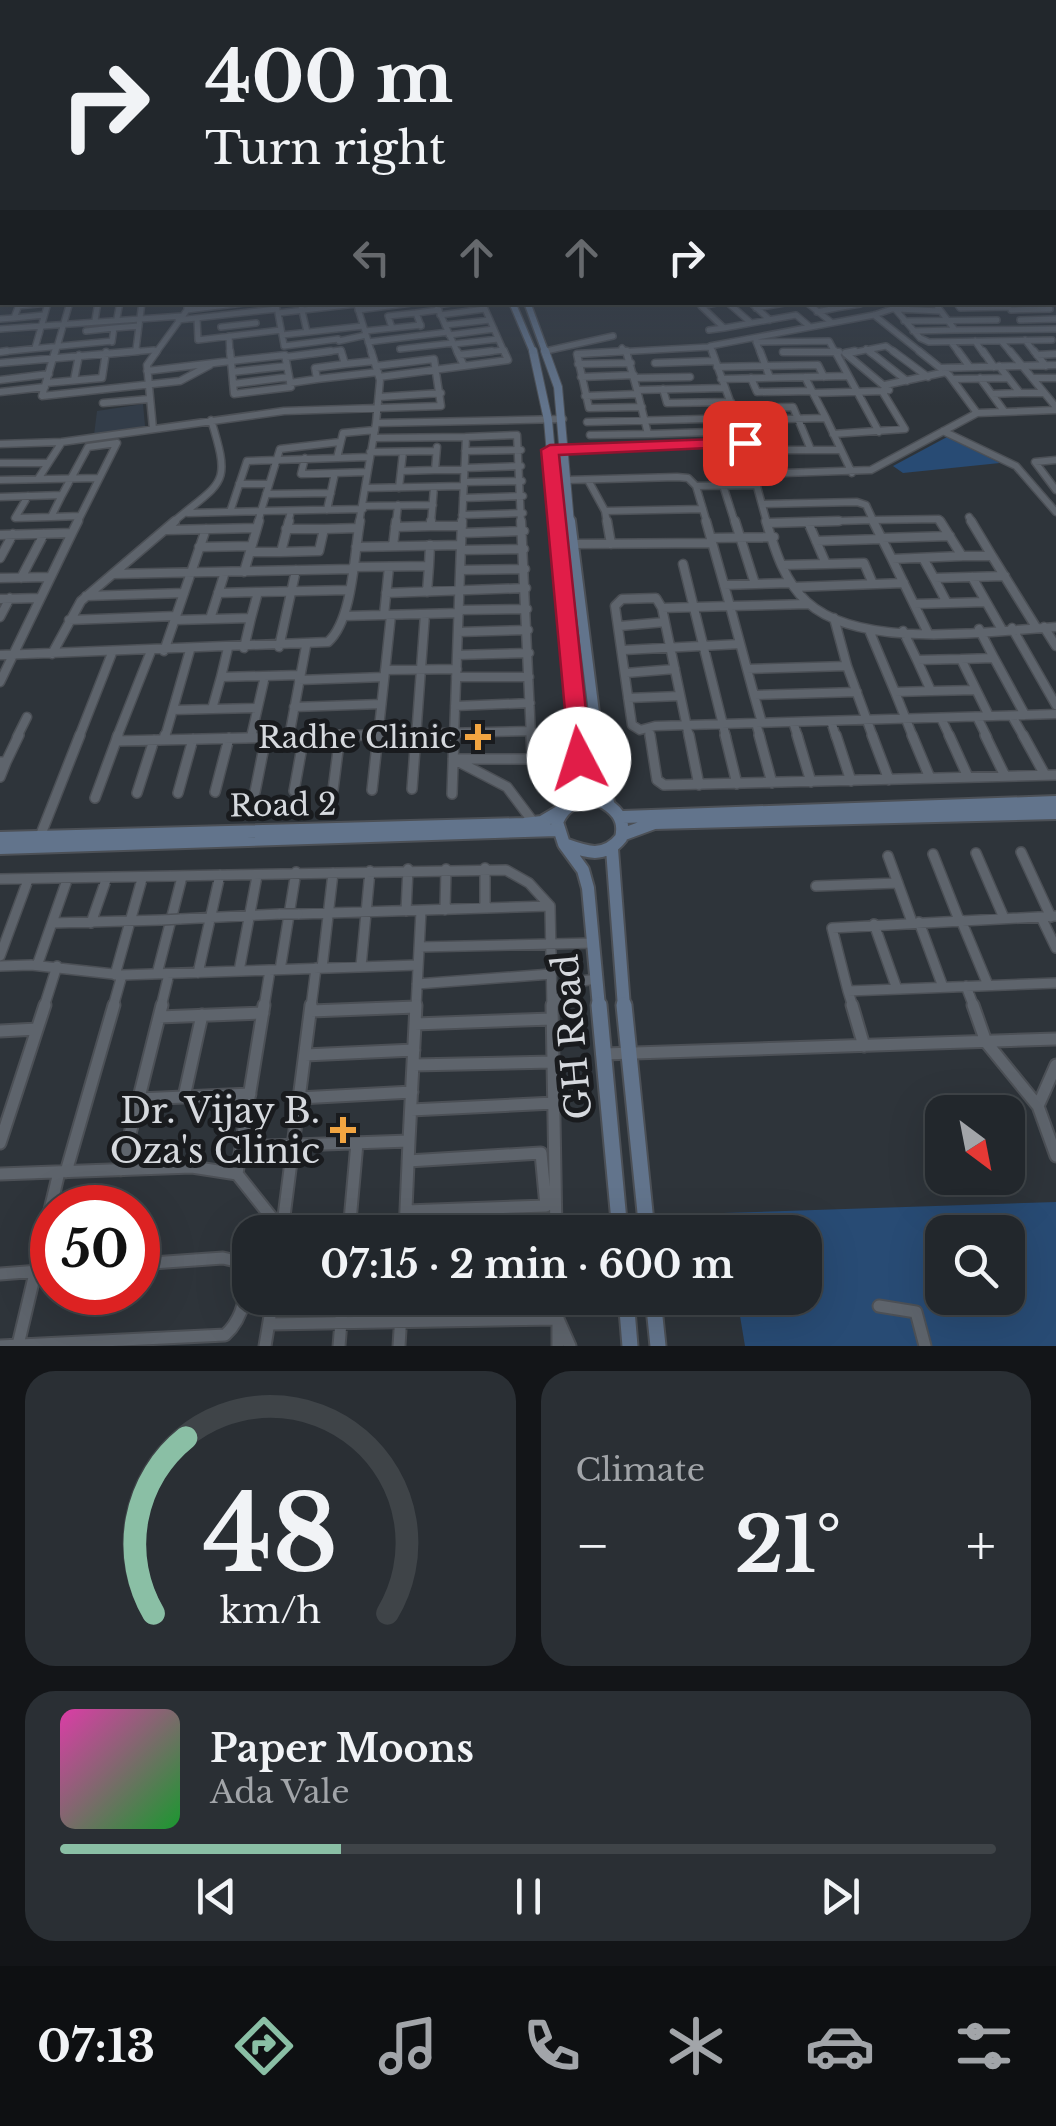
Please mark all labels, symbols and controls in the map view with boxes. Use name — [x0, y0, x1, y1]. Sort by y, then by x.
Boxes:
text: 400 m — [205, 34, 453, 121]
icon: right — [40, 40, 170, 170]
text: Turn right — [205, 120, 446, 176]
icon: left — [344, 230, 399, 285]
icon: ahead — [449, 230, 504, 285]
icon: ahead — [554, 230, 609, 285]
icon: right — [659, 230, 714, 285]
pin — [703, 401, 788, 486]
icon: arrive — [718, 416, 773, 471]
position arrow — [527, 707, 631, 811]
place label: Radhe Clinic — [258, 719, 456, 756]
marker: Radhe Clinic — [465, 724, 491, 750]
street label: Road 2 — [229, 786, 337, 824]
street label: GH Road — [543, 952, 601, 1122]
place label: Dr. Vijay B. Oza's Clinic — [110, 1089, 320, 1172]
north arrow — [925, 1095, 1025, 1195]
map controls — [925, 1095, 1025, 1315]
marker: Dr. Vijay B. Oza's Clinic — [330, 1117, 356, 1143]
speed limit sign: 50 — [30, 1185, 160, 1315]
button: search — [925, 1215, 1025, 1315]
text: 07:15 · 2 min · 600 m — [320, 1241, 734, 1288]
text: Climate — [576, 1450, 705, 1490]
text: 48 — [203, 1470, 338, 1599]
text: 21° — [735, 1499, 841, 1592]
text: − — [576, 1512, 610, 1580]
text: + — [966, 1512, 996, 1580]
text: km/h — [220, 1588, 321, 1633]
text: Paper Moons — [210, 1725, 474, 1772]
text: Ada Vale — [210, 1772, 350, 1812]
icon: previous — [189, 1869, 244, 1924]
icon: pause — [501, 1869, 556, 1924]
icon: next — [813, 1869, 868, 1924]
icon: directions — [229, 2011, 299, 2081]
icon: music — [373, 2011, 443, 2081]
icon: phone — [517, 2011, 587, 2081]
icon: climate — [661, 2011, 731, 2081]
icon: car — [805, 2011, 875, 2081]
icon: filters — [949, 2011, 1019, 2081]
text: 07:13 — [37, 2018, 155, 2074]

